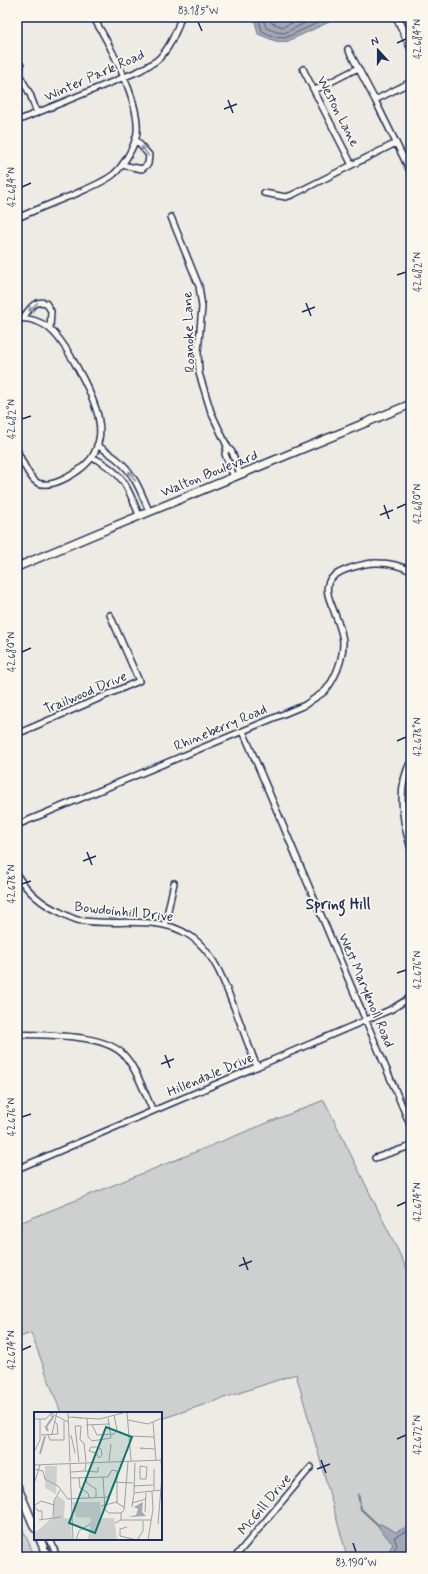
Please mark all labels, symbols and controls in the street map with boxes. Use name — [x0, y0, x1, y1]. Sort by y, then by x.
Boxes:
text: 83.185°W — [178, 4, 218, 18]
text: 42.684°N — [411, 19, 425, 59]
north arrow — [358, 30, 398, 70]
text: N — [369, 34, 381, 49]
street label: Winter Park Road — [41, 46, 147, 106]
street label: Weston Lane — [313, 73, 364, 150]
one-way arrow — [141, 145, 149, 156]
text: 42.684°N — [5, 167, 19, 207]
text: 42.682°N — [411, 252, 425, 292]
street label: Roanoke Lane — [179, 291, 199, 373]
one-way arrow — [28, 302, 38, 311]
text: 42.682°N — [5, 399, 19, 439]
street label: Walton Boulevard — [158, 446, 261, 502]
one-way arrow — [128, 470, 136, 482]
text: 42.680°N — [411, 484, 425, 524]
text: 42.680°N — [5, 632, 19, 672]
street label: Trailwood Drive — [41, 667, 130, 719]
street label: Rhineberry Road — [171, 700, 270, 756]
text: 42.678°N — [411, 717, 425, 757]
text: 42.678°N — [5, 864, 19, 904]
district label: Spring Hill — [306, 895, 371, 917]
street label: Bowdoinhill Drive — [74, 898, 174, 926]
street label: West Maryknoll Road — [334, 930, 398, 1050]
text: 42.676°N — [411, 950, 425, 989]
street label: Hillendale Drive — [164, 1048, 257, 1101]
text: 42.676°N — [5, 1097, 19, 1136]
text: 42.674°N — [411, 1182, 425, 1222]
text: 42.674°N — [5, 1330, 19, 1370]
inset map — [34, 1412, 162, 1540]
text: 42.672°N — [411, 1415, 425, 1455]
street label: McGill Drive — [234, 1470, 296, 1539]
text: 83.190°W — [335, 1556, 377, 1570]

